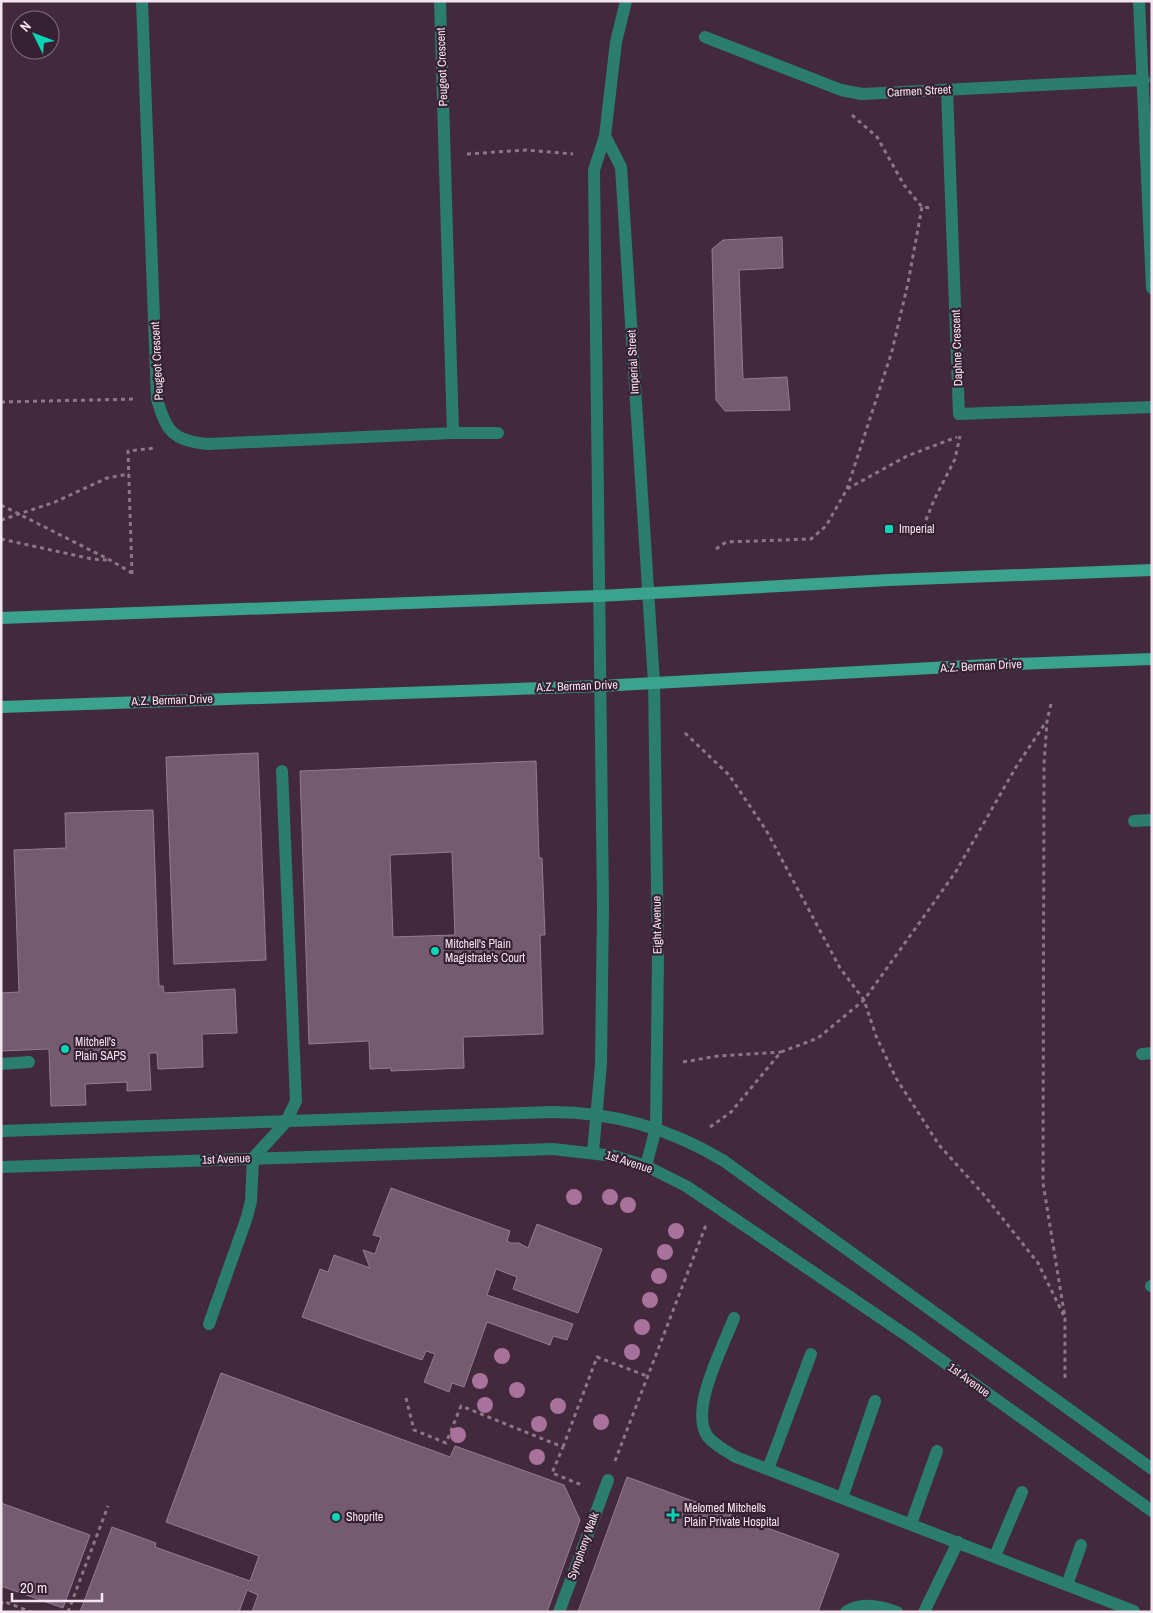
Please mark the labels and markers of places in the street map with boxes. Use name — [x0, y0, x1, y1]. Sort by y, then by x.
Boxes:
place label: Imperial — [899, 521, 935, 537]
marker: Imperial — [883, 523, 895, 535]
place label: Mitchell's Plain Magistrate's Court — [445, 936, 525, 966]
marker: Mitchell's Plain Magistrate's Court — [429, 945, 441, 957]
place label: Mitchell's Plain SAPS — [75, 1034, 127, 1064]
marker: Mitchell's Plain SAPS — [59, 1043, 71, 1055]
place label: Melomed Mitchells Plain Private Hospital — [684, 1500, 779, 1530]
marker: Melomed Mitchells Plain Private Hospital — [666, 1508, 680, 1522]
place label: Shoprite — [346, 1509, 383, 1525]
marker: Shoprite — [330, 1511, 342, 1523]

